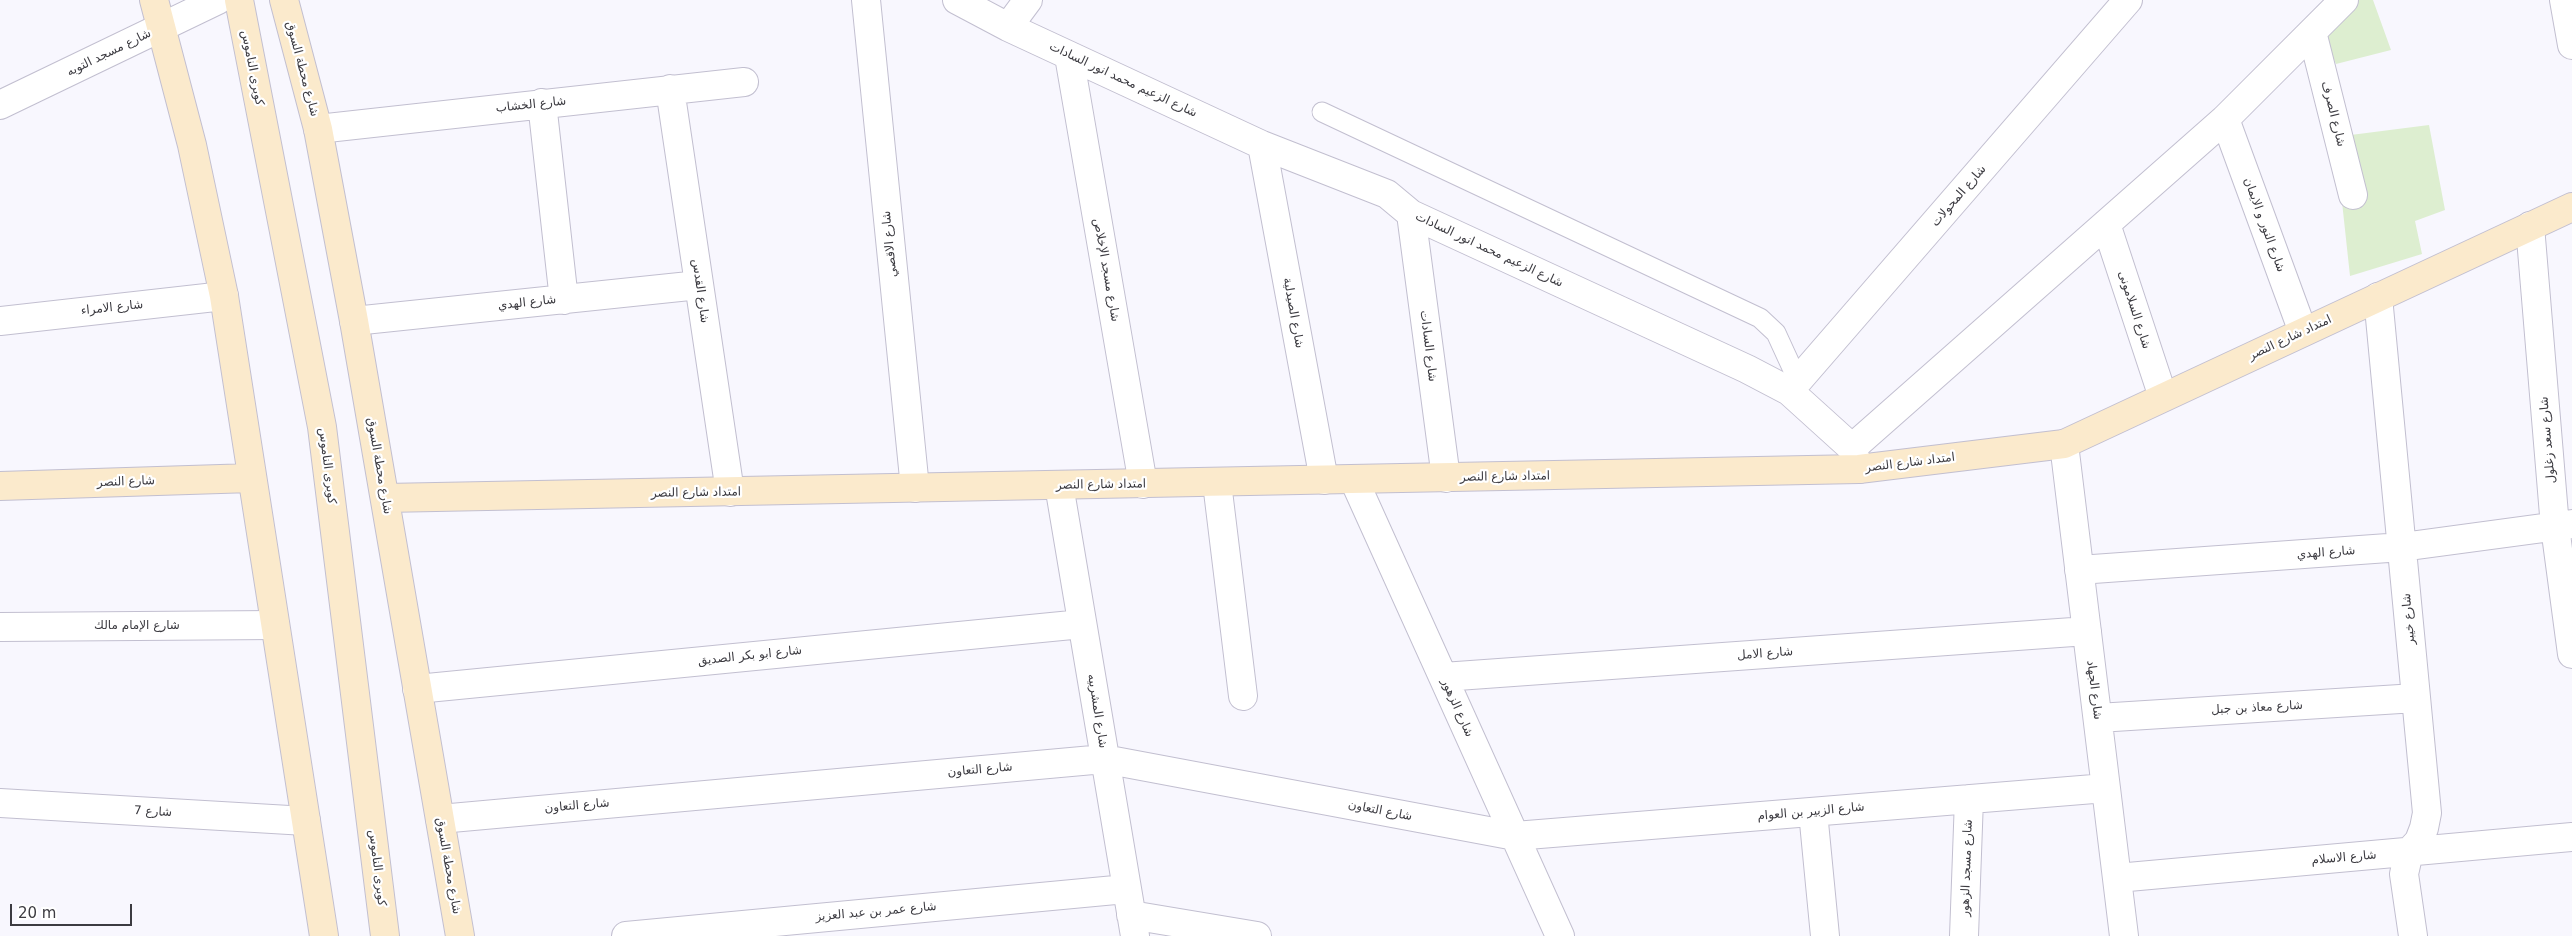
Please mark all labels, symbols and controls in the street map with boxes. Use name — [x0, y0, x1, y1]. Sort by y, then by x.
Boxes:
street label: شارع محطة السوق — [282, 20, 322, 118]
street label: شارع مسجد التوبه — [64, 26, 154, 80]
street label: كوبرى الناموس — [238, 29, 266, 107]
street label: شارع الزعيم محمد انور السادات — [1047, 39, 1199, 121]
street label: شارع الصرف — [2318, 80, 2348, 148]
street label: شارع الخشاب — [495, 94, 567, 116]
street label: شارع المحولات — [1928, 162, 1990, 230]
street label: شارع النور و الايمان — [2240, 176, 2288, 274]
street label: شارع الزعيم محمد انور السادات — [1413, 209, 1565, 291]
street label: شارع الاقصي — [879, 210, 901, 278]
street label: شارع مسجد الإخلاص — [1090, 217, 1122, 323]
street label: شارع القدس — [688, 258, 712, 324]
street label: شارع السلامونى — [2115, 269, 2153, 351]
street label: شارع الصيدلية — [1280, 277, 1306, 349]
street label: شارع الهدي — [497, 293, 557, 313]
street label: شارع الامراء — [80, 298, 144, 318]
street label: شارع السادات — [1416, 309, 1440, 383]
street label: امتداد شارع النصر — [2246, 312, 2334, 364]
street label: شارع سعد زغلول — [2537, 396, 2559, 484]
street label: شارع محطة السوق — [363, 417, 395, 515]
street label: كوبرى الناموس — [315, 427, 339, 505]
street label: امتداد شارع النصر — [1864, 450, 1956, 476]
street label: امتداد شارع النصر — [1460, 469, 1550, 485]
street label: شارع النصر — [97, 474, 155, 490]
street label: امتداد شارع النصر — [1056, 477, 1146, 493]
street label: امتداد شارع النصر — [651, 485, 741, 501]
street label: شارع الهدي — [2296, 544, 2356, 562]
street label: شارع خيبر — [2400, 593, 2418, 645]
street label: شارع الإمام مالك — [94, 619, 180, 633]
street label: شارع ابو بكر الصديق — [697, 643, 803, 669]
street label: شارع الامل — [1736, 645, 1794, 663]
street label: شارع الجهاد — [2083, 659, 2105, 721]
street label: شارع المشربيه — [1084, 673, 1110, 749]
street label: شارع الزهور — [1438, 677, 1476, 739]
street label: شارع معاذ بن جبل — [2211, 698, 2303, 718]
street label: شارع التعاون — [947, 760, 1013, 780]
street label: شارع التعاون — [544, 796, 610, 816]
street label: شارع التعاون — [1347, 798, 1413, 824]
street label: شارع الزبير بن العوام — [1757, 800, 1865, 824]
street label: شارع 7 — [134, 804, 172, 820]
street label: شارع محطة السوق — [432, 817, 464, 915]
street label: شارع مسجد الزهور — [1958, 819, 1976, 917]
street label: كوبرى الناموس — [365, 829, 389, 907]
street label: شارع الاسلام — [2311, 848, 2377, 868]
scale bar — [12, 894, 135, 926]
street label: شارع عمر بن عبد العزيز — [815, 900, 937, 924]
text: 20 m — [18, 904, 56, 922]

